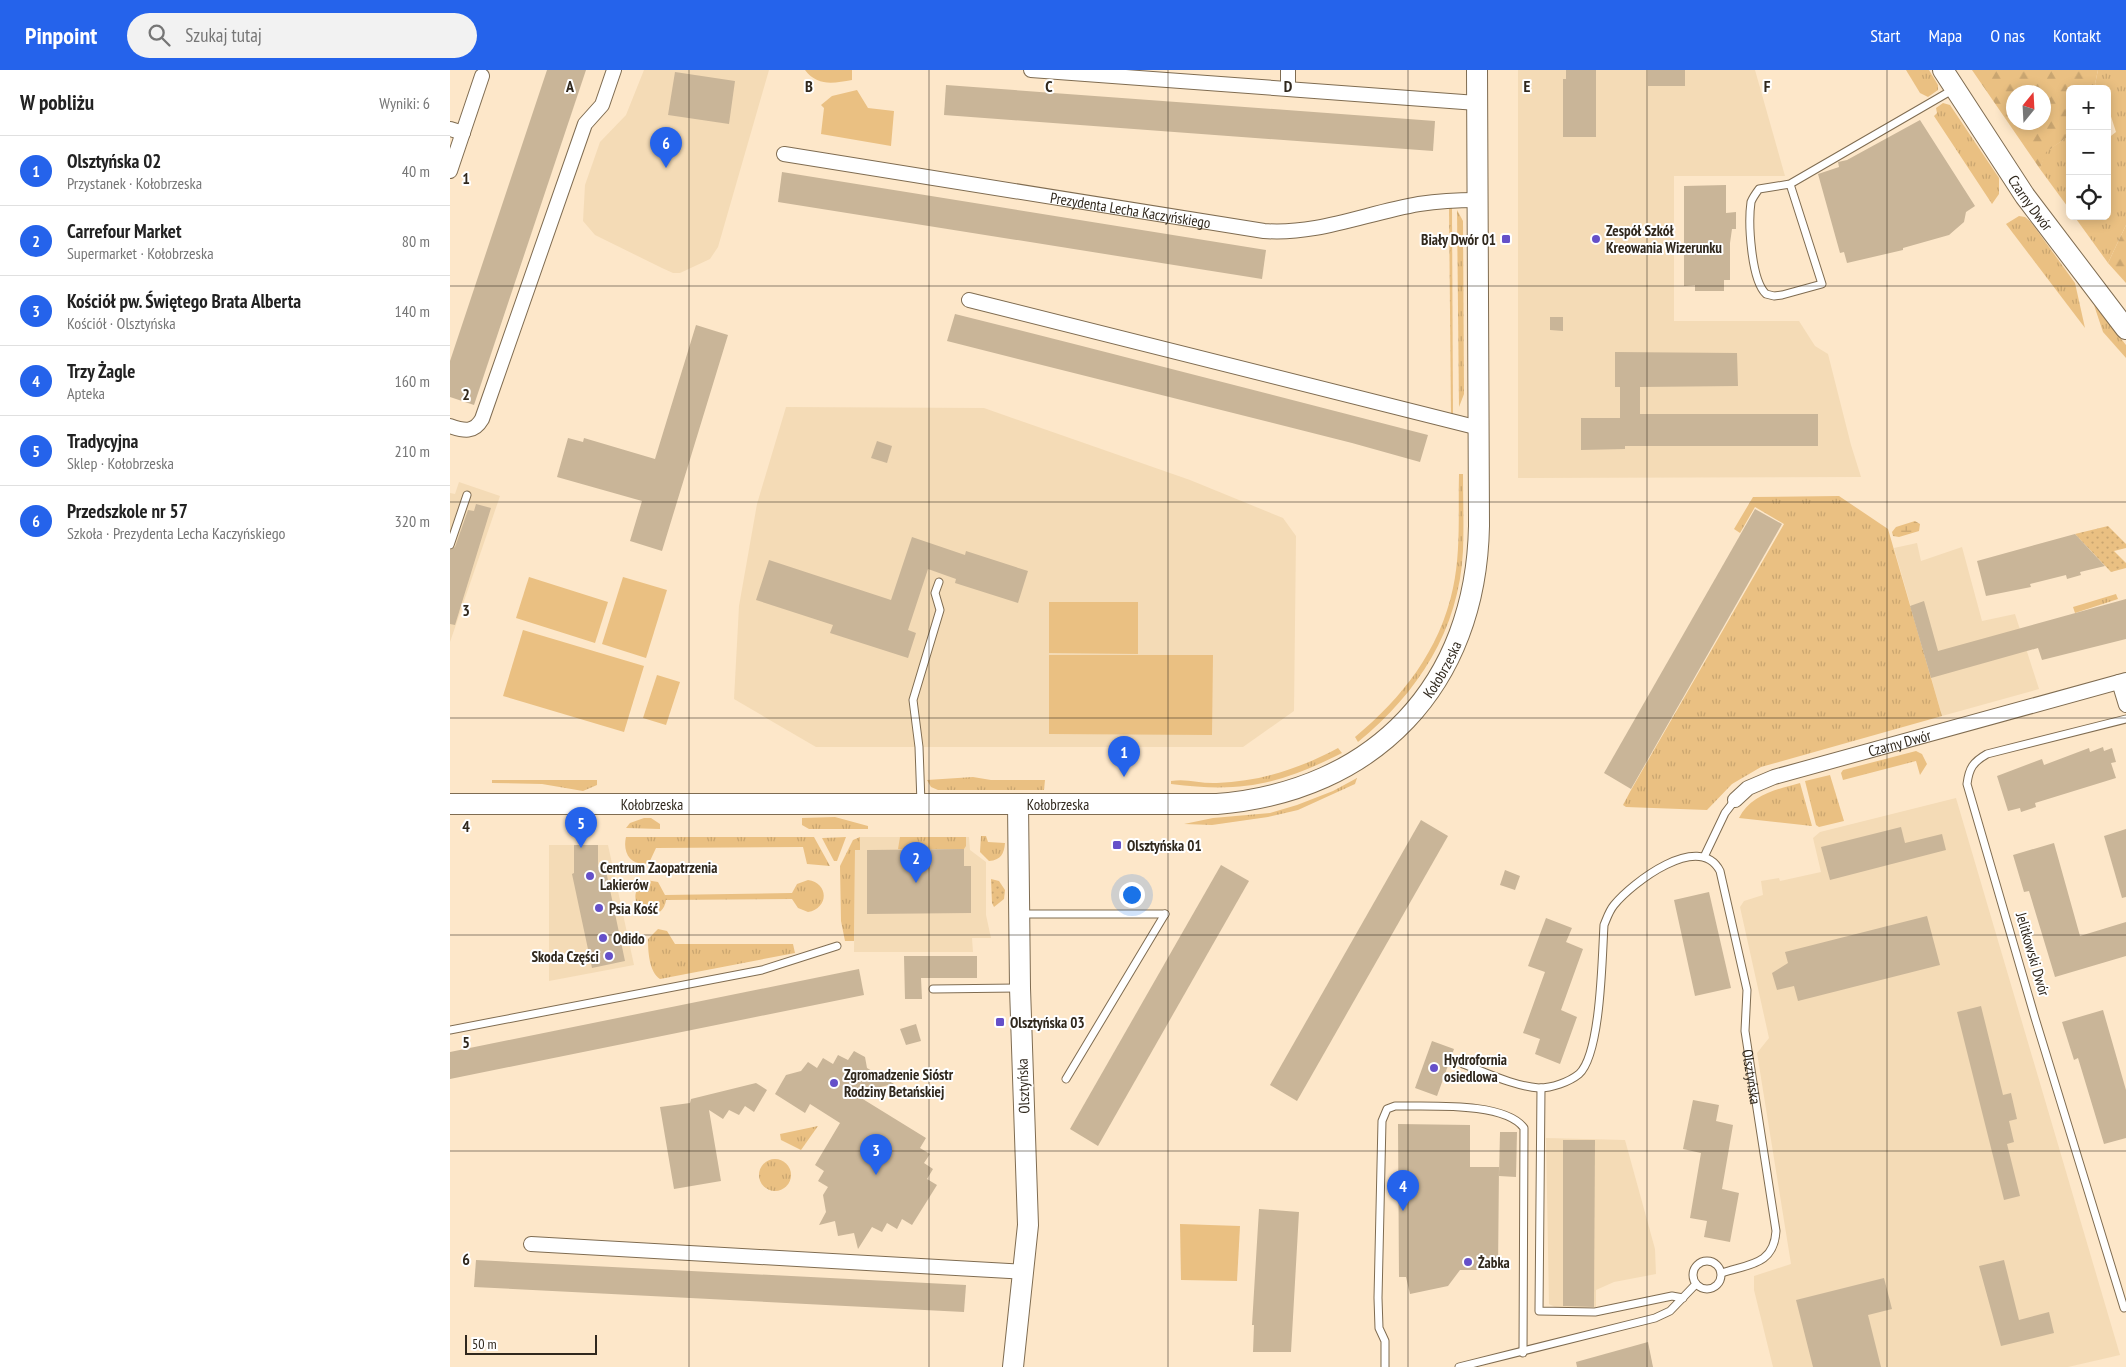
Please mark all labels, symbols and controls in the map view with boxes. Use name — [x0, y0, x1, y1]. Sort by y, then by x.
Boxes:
search box — [127, 13, 477, 58]
text: Pinpoint — [25, 20, 97, 51]
icon: search — [145, 21, 173, 49]
text: Szukaj tutaj — [185, 23, 262, 47]
text: Start — [1870, 24, 1900, 47]
text: Mapa — [1928, 24, 1962, 47]
text: O nas — [1990, 24, 2025, 47]
text: Kontakt — [2053, 24, 2101, 47]
text: A — [565, 76, 575, 96]
text: B — [805, 76, 813, 96]
text: C — [1045, 76, 1053, 96]
text: D — [1284, 76, 1293, 96]
text: E — [1524, 76, 1531, 96]
text: F — [1764, 76, 1771, 96]
north arrow — [2006, 85, 2051, 130]
map controls — [2066, 85, 2111, 220]
button: + — [2066, 85, 2111, 130]
text: W pobliżu — [20, 89, 94, 116]
text: Wyniki: 6 — [379, 93, 430, 113]
pin: 6 — [650, 127, 682, 168]
button: − — [2066, 130, 2111, 175]
text: Olsztyńska 02 — [67, 149, 161, 173]
text: 1 — [32, 161, 40, 181]
text: 40 m — [402, 161, 430, 181]
text: 1 — [462, 168, 470, 188]
street label: Czarny Dwór — [2004, 171, 2058, 235]
text: Przystanek · Kołobrzeska — [67, 173, 202, 193]
button: locate — [2066, 175, 2111, 220]
street label: Prezydenta Lecha Kaczyńskiego — [1049, 187, 1212, 232]
text: Carrefour Market — [67, 219, 181, 243]
place label: Zespół Szkół Kreowania Wizerunku — [1606, 221, 1722, 257]
place label: Biały Dwór 01 — [1421, 230, 1496, 249]
text: 2 — [32, 231, 40, 251]
text: 80 m — [402, 231, 430, 251]
marker: Biały Dwór 01 — [1500, 233, 1512, 245]
marker: Zespół Szkół Kreowania Wizerunku — [1590, 233, 1602, 245]
text: Supermarket · Kołobrzeska — [67, 243, 214, 263]
text: Kościół pw. Świętego Brata Alberta — [67, 289, 301, 313]
text: 3 — [32, 301, 40, 321]
text: 140 m — [395, 301, 430, 321]
text: Kościół · Olsztyńska — [67, 313, 176, 333]
text: Trzy Żagle — [67, 359, 135, 383]
text: 4 — [32, 371, 40, 391]
text: 160 m — [395, 371, 430, 391]
text: Apteka — [67, 383, 105, 403]
text: 2 — [462, 384, 470, 404]
text: Tradycyjna — [67, 429, 138, 453]
text: 5 — [32, 441, 40, 461]
text: 210 m — [395, 441, 430, 461]
text: Sklep · Kołobrzeska — [67, 453, 174, 473]
text: Przedszkole nr 57 — [67, 499, 188, 523]
text: 6 — [32, 511, 40, 531]
text: 320 m — [395, 511, 430, 531]
text: Szkoła · Prezydenta Lecha Kaczyńskiego — [67, 523, 285, 543]
text: 3 — [462, 600, 470, 620]
street label: Kołobrzeska — [1418, 638, 1465, 701]
street label: Czarny Dwór — [1866, 724, 1934, 760]
pin: 1 — [1108, 736, 1140, 777]
street label: Kołobrzeska — [621, 795, 683, 814]
street label: Kołobrzeska — [1027, 795, 1089, 814]
pin: 5 — [565, 807, 597, 848]
text: 4 — [462, 816, 470, 836]
place label: Olsztyńska 01 — [1127, 836, 1202, 855]
marker: Olsztyńska 01 — [1111, 839, 1123, 851]
pin: 2 — [900, 842, 932, 883]
place label: Centrum Zaopatrzenia Lakierów — [600, 858, 717, 894]
marker: Centrum Zaopatrzenia Lakierów — [584, 870, 596, 882]
your location — [1119, 882, 1145, 908]
place label: Psia Kość — [609, 899, 659, 918]
marker: Psia Kość — [593, 902, 605, 914]
street label: Jelitkowski Dwór — [2012, 909, 2054, 999]
place label: Odido — [613, 929, 645, 948]
marker: Odido — [597, 932, 609, 944]
place label: Skoda Części — [531, 947, 599, 966]
marker: Skoda Części — [603, 950, 615, 962]
place label: Olsztyńska 03 — [1010, 1013, 1085, 1032]
marker: Olsztyńska 03 — [994, 1016, 1006, 1028]
text: 5 — [462, 1032, 470, 1052]
street label: Olsztyńska — [1738, 1048, 1766, 1106]
place label: Hydrofornia osiedlowa — [1444, 1050, 1507, 1086]
street label: Olsztyńska — [1013, 1058, 1033, 1114]
marker: Hydrofornia osiedlowa — [1428, 1062, 1440, 1074]
place label: Zgromadzenie Sióstr Rodziny Betańskiej — [844, 1065, 954, 1101]
marker: Zgromadzenie Sióstr Rodziny Betańskiej — [828, 1077, 840, 1089]
pin: 3 — [860, 1134, 892, 1175]
pin: 4 — [1387, 1170, 1419, 1211]
text: 6 — [462, 1249, 470, 1269]
place label: Żabka — [1478, 1253, 1510, 1272]
marker: Żabka — [1462, 1256, 1474, 1268]
scale bar — [465, 1332, 598, 1355]
text: 50 m — [472, 1335, 497, 1353]

